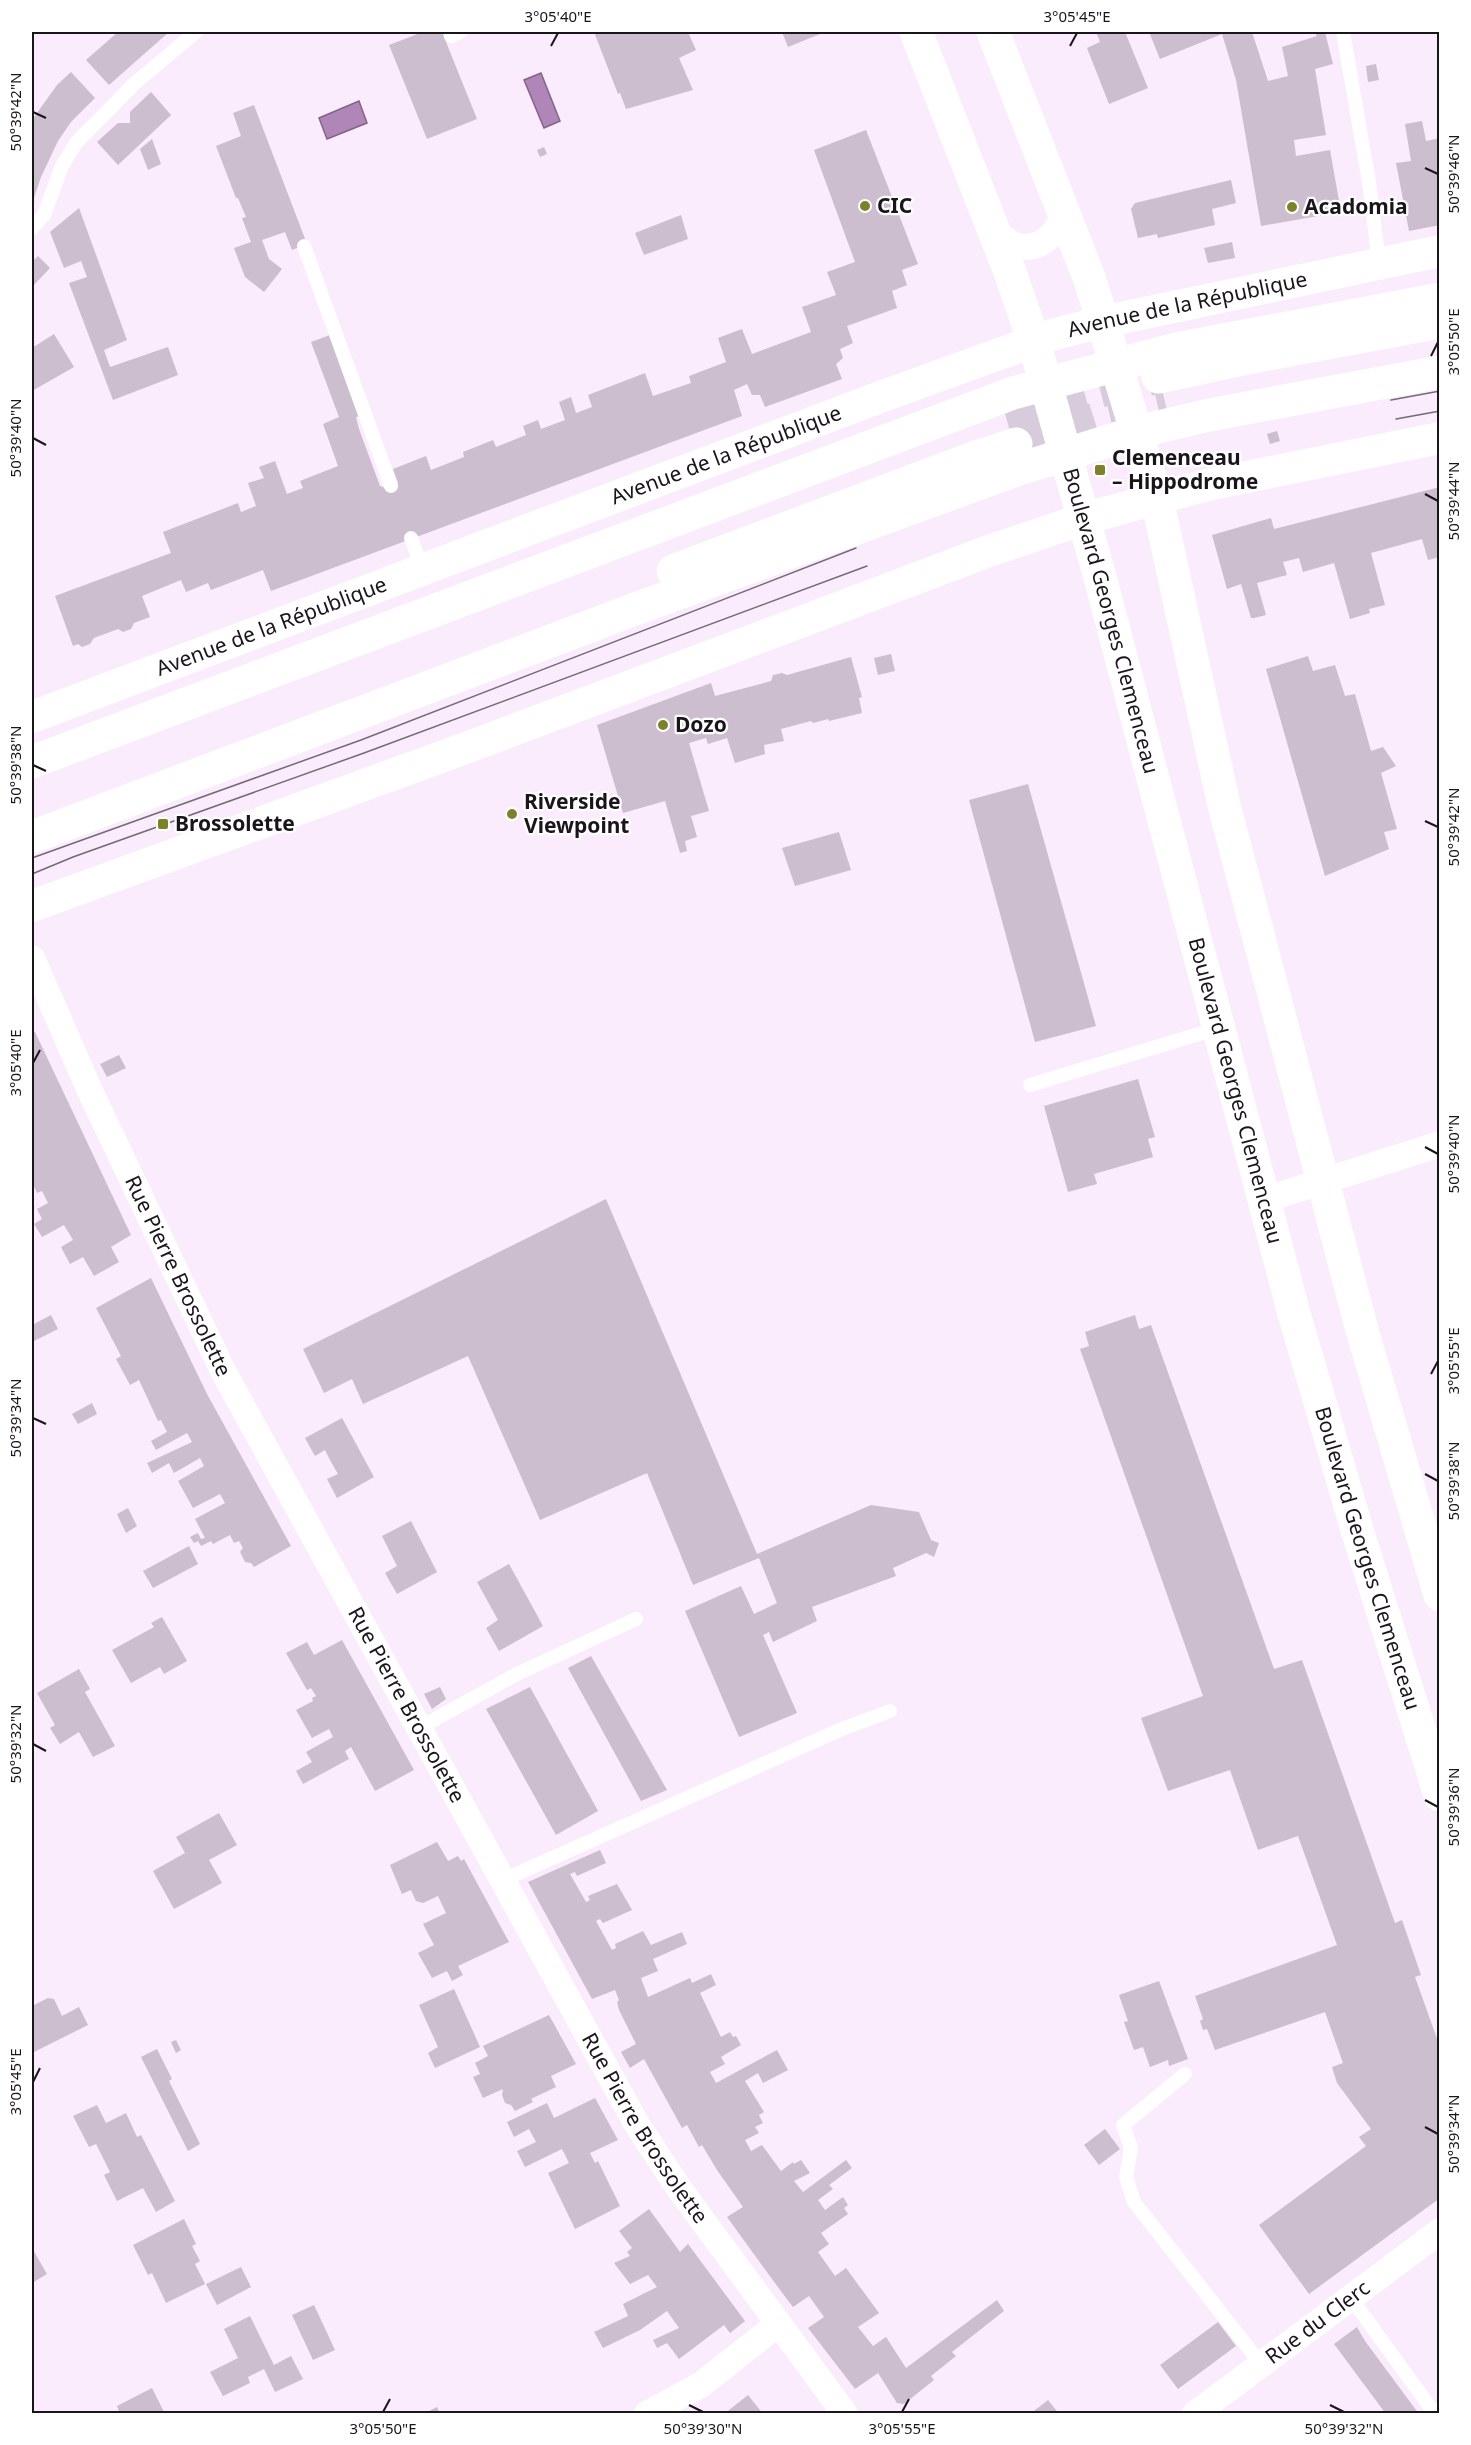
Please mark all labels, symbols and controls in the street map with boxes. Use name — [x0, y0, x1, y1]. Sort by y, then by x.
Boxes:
text: 3°05'40"E — [524, 6, 592, 26]
text: 3°05'45"E — [1043, 6, 1111, 26]
text: 50°39'42"N — [5, 73, 25, 151]
text: 50°39'46"N — [1443, 135, 1463, 213]
place label: CIC — [877, 191, 912, 219]
place label: Acadomia — [1304, 192, 1408, 220]
marker: CIC — [858, 199, 872, 213]
marker: Acadomia — [1285, 200, 1299, 214]
street label: Avenue de la République — [1064, 264, 1310, 343]
text: 3°05'50"E — [1443, 308, 1463, 376]
street label: Avenue de la République — [607, 398, 845, 510]
text: 50°39'40"N — [5, 399, 25, 477]
place label: Clemenceau – Hippodrome — [1112, 443, 1258, 495]
text: 50°39'44"N — [1443, 462, 1463, 540]
marker: Clemenceau – Hippodrome — [1093, 463, 1107, 477]
street label: Boulevard Georges Clemenceau — [1057, 464, 1166, 777]
street label: Avenue de la République — [152, 569, 391, 682]
place label: Dozo — [675, 710, 727, 738]
marker: Dozo — [656, 718, 670, 732]
text: 50°39'38"N — [5, 726, 25, 804]
place label: Riverside Viewpoint — [524, 787, 629, 839]
text: 50°39'42"N — [1443, 788, 1463, 866]
marker: Riverside Viewpoint — [505, 807, 519, 821]
place label: Brossolette — [175, 809, 295, 837]
marker: Brossolette — [156, 817, 170, 831]
street label: Boulevard Georges Clemenceau — [1182, 934, 1290, 1247]
text: 3°05'40"E — [5, 1029, 25, 1097]
text: 50°39'40"N — [1443, 1115, 1463, 1193]
street label: Rue Pierre Brossolette — [119, 1171, 239, 1381]
text: 3°05'55"E — [1443, 1327, 1463, 1395]
text: 50°39'34"N — [5, 1379, 25, 1457]
street label: Boulevard Georges Clemenceau — [1309, 1403, 1428, 1713]
text: 50°39'38"N — [1443, 1442, 1463, 1520]
street label: Rue Pierre Brossolette — [342, 1601, 472, 1807]
text: 50°39'32"N — [5, 1705, 25, 1783]
text: 50°39'36"N — [1443, 1768, 1463, 1846]
street label: Rue Pierre Brossolette — [576, 2027, 715, 2229]
text: 3°05'45"E — [5, 2048, 25, 2116]
text: 50°39'34"N — [1443, 2095, 1463, 2173]
street label: Rue du Clerc — [1259, 2273, 1375, 2370]
text: 3°05'50"E — [349, 2418, 417, 2438]
text: 50°39'30"N — [664, 2418, 742, 2438]
text: 3°05'55"E — [868, 2418, 936, 2438]
text: 50°39'32"N — [1305, 2418, 1383, 2438]

